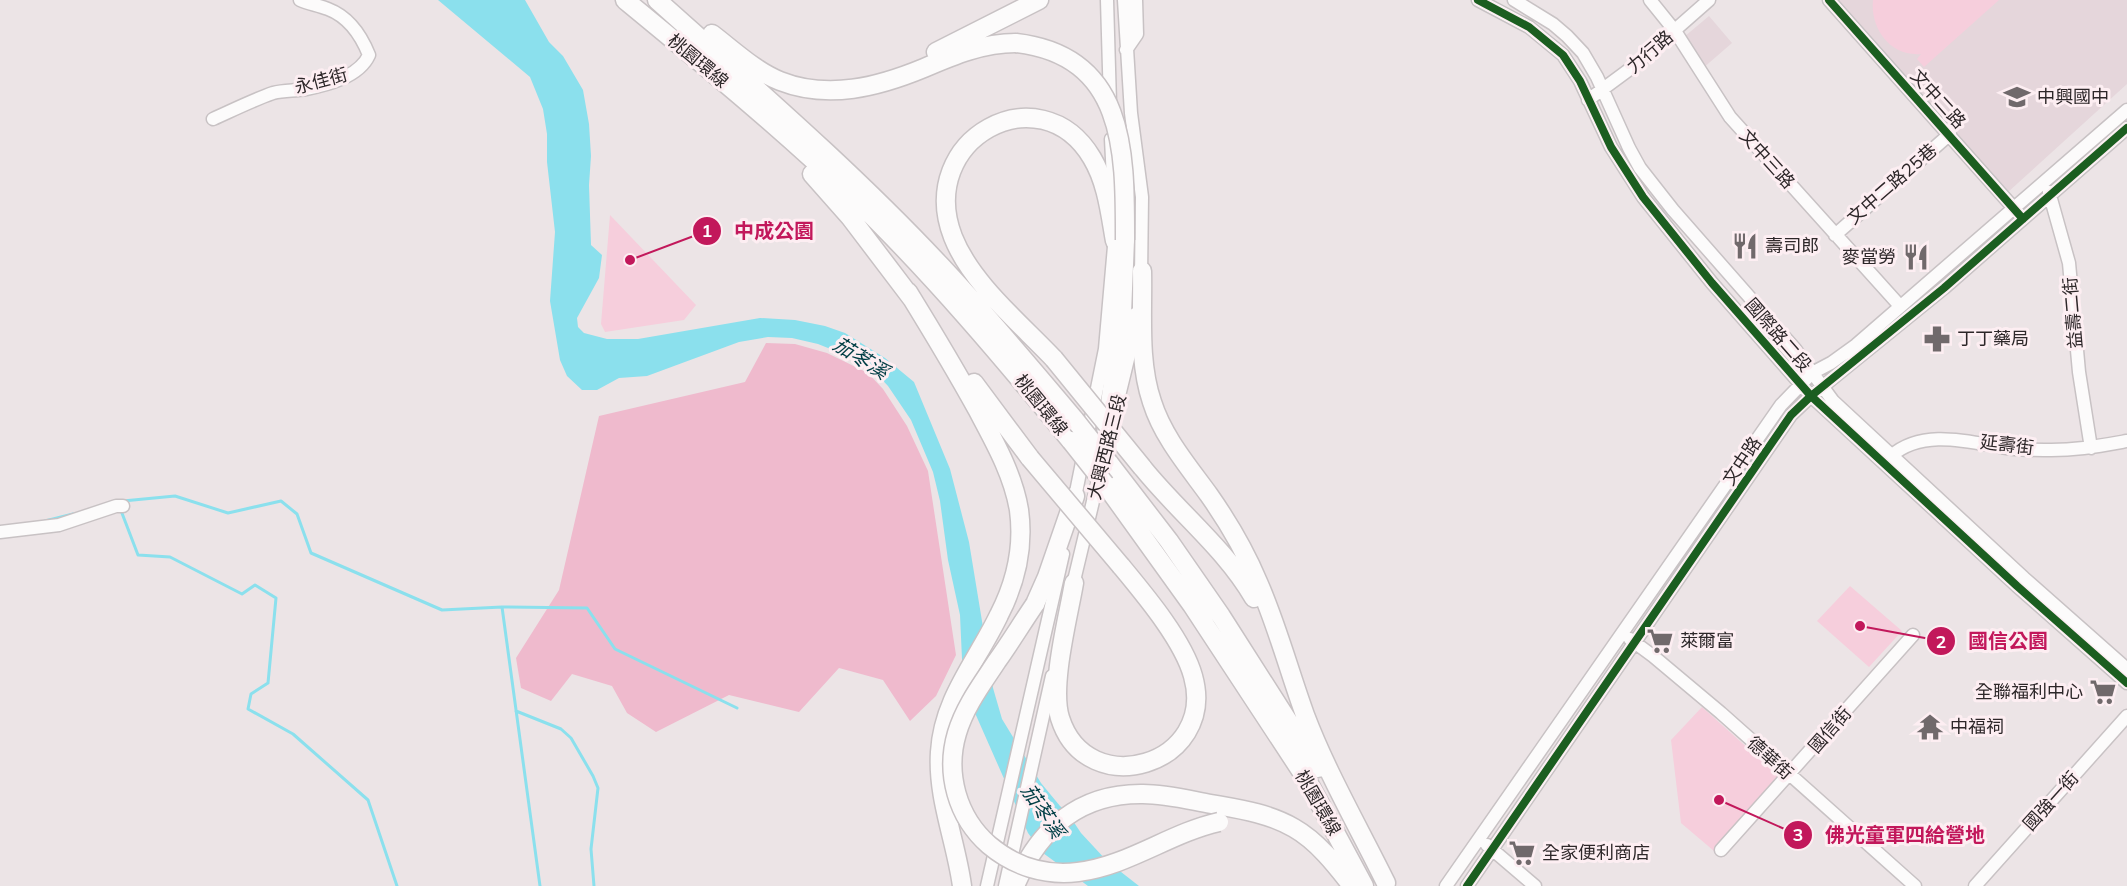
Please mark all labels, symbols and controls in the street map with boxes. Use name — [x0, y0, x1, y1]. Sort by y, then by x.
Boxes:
street label: 力行路 — [1622, 25, 1678, 78]
street label: 桃園環線 — [663, 29, 733, 93]
street label: 永佳街 — [292, 62, 350, 99]
street label: 文中二路 — [1906, 64, 1971, 133]
school or university icon: 中興國中 — [2002, 82, 2032, 112]
place label: 中興國中 — [2037, 85, 2109, 108]
street label: 文中三路 — [1735, 124, 1800, 193]
street label: 文中二路25巷 — [1842, 138, 1941, 229]
callout: 中成公園 — [692, 212, 826, 250]
text: 中成公園 — [734, 218, 814, 243]
text: 1 — [702, 219, 712, 242]
restaurant icon: 壽司郎 — [1730, 231, 1760, 261]
place label: 壽司郎 — [1765, 234, 1819, 257]
restaurant icon: 麥當勞 — [1901, 242, 1931, 272]
place label: 麥當勞 — [1842, 245, 1896, 268]
street label: 益壽二街 — [2058, 276, 2087, 350]
street label: 國際路二段 — [1740, 293, 1817, 376]
pharmacy icon: 丁丁藥局 — [1922, 324, 1952, 354]
place label: 丁丁藥局 — [1957, 327, 2029, 350]
water label: 茄苳溪 — [829, 331, 896, 386]
street label: 桃園環線 — [1010, 369, 1073, 440]
street label: 大興西路三段 — [1082, 392, 1131, 502]
street label: 延壽街 — [1979, 430, 2035, 459]
street label: 文中路 — [1717, 432, 1766, 490]
callout: 國信公園 — [1926, 622, 2060, 660]
supermarket icon: 萊爾富 — [1645, 626, 1675, 656]
text: 國信公園 — [1968, 628, 2048, 653]
place label: 萊爾富 — [1680, 629, 1734, 652]
text: 2 — [1936, 630, 1946, 653]
supermarket icon: 全聯福利中心 — [2088, 677, 2118, 707]
place label: 全聯福利中心 — [1975, 680, 2083, 703]
street label: 國信街 — [1803, 702, 1856, 758]
temple icon: 中福祠 — [1915, 712, 1945, 742]
place label: 中福祠 — [1950, 715, 2004, 738]
street label: 德華街 — [1743, 731, 1798, 784]
street label: 桃園環線 — [1290, 766, 1346, 840]
street label: 國強一街 — [2018, 766, 2083, 835]
water label: 茄苳溪 — [1016, 779, 1072, 845]
callout: 佛光童軍四給營地 — [1783, 816, 1997, 854]
text: 佛光童軍四給營地 — [1825, 822, 1985, 847]
text: 3 — [1793, 823, 1803, 846]
supermarket icon: 全家便利商店 — [1507, 838, 1537, 868]
place label: 全家便利商店 — [1542, 841, 1650, 864]

